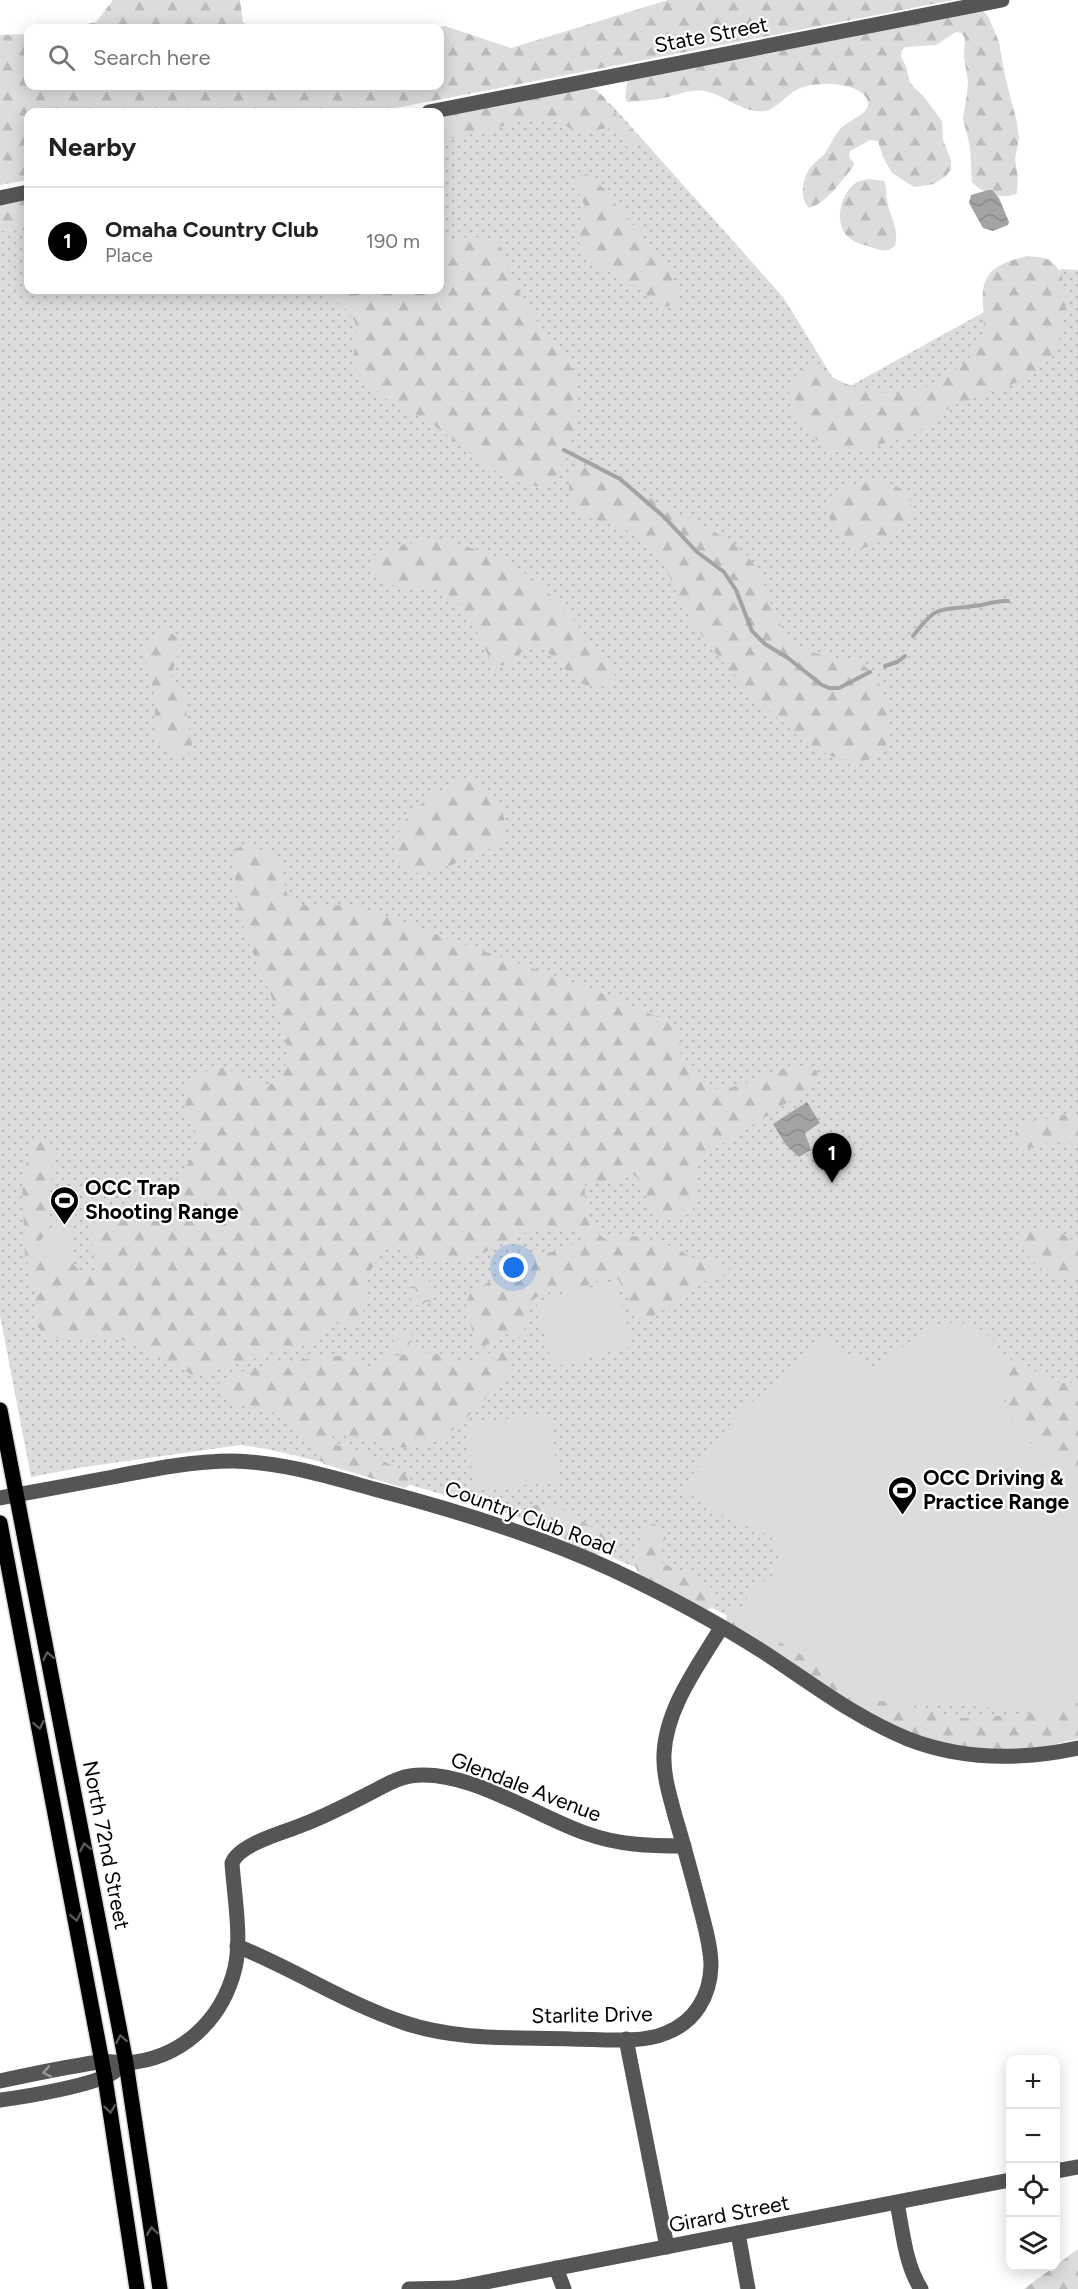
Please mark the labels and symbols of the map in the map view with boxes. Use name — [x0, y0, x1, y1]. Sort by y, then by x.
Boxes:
street label: State Street — [652, 11, 770, 58]
pin: 1 — [812, 1134, 852, 1183]
place label: OCC Trap Shooting Range — [85, 1175, 239, 1224]
sports icon: OCC Trap Shooting Range — [48, 1184, 80, 1226]
your location — [499, 1253, 528, 1282]
place label: OCC Driving & Practice Range — [923, 1465, 1070, 1514]
sports icon: OCC Driving & Practice Range — [886, 1474, 918, 1516]
street label: Country Club Road — [442, 1475, 619, 1560]
one-way arrow — [42, 1651, 55, 1661]
one-way arrow — [32, 1720, 45, 1730]
street label: Glendale Avenue — [447, 1746, 605, 1827]
street label: North 72nd Street — [78, 1758, 135, 1931]
one-way arrow — [79, 1842, 92, 1852]
one-way arrow — [69, 1911, 82, 1921]
street label: Starlite Drive — [531, 2001, 653, 2028]
one-way arrow — [115, 2034, 128, 2044]
one-way arrow — [42, 2065, 52, 2078]
one-way arrow — [103, 2104, 115, 2113]
street label: Girard Street — [667, 2190, 791, 2237]
one-way arrow — [146, 2227, 158, 2236]

